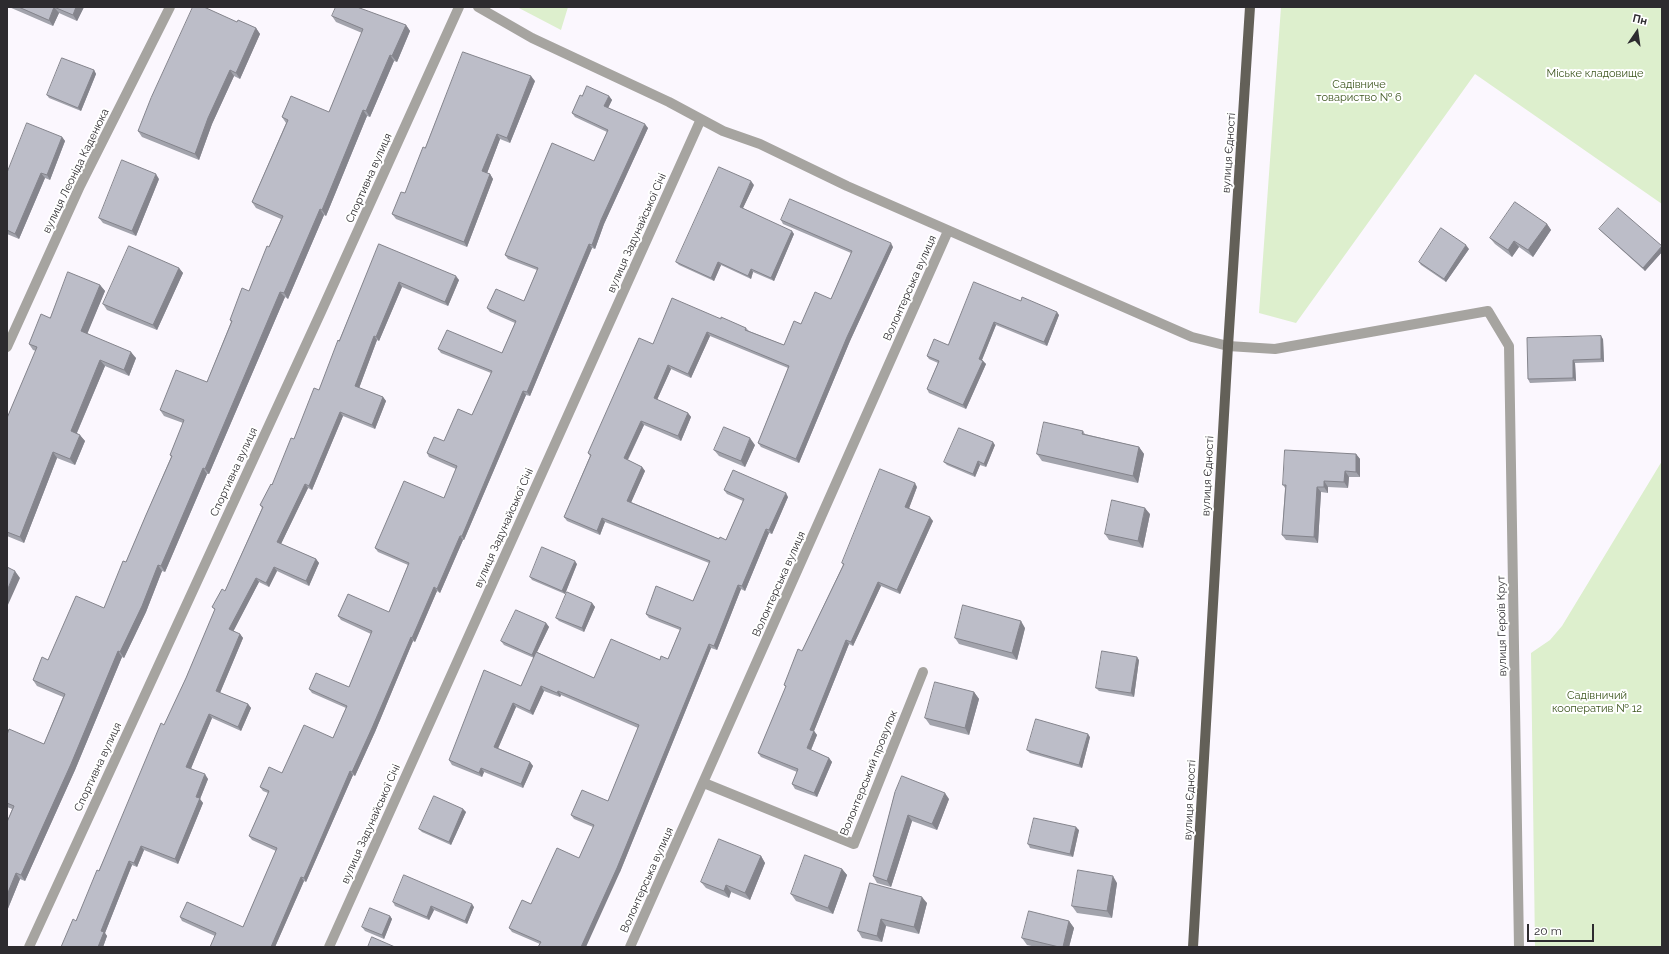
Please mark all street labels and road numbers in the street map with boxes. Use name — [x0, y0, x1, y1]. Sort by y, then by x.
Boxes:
street label: вулиця Леоніда Каденюка — [40, 107, 112, 235]
street label: вулиця Єдності — [1220, 112, 1238, 194]
street label: Спортивна вулиця — [343, 131, 395, 225]
street label: вулиця Задунайської Січі — [605, 171, 669, 295]
street label: Волонтерська вулиця — [881, 233, 939, 343]
street label: Спортивна вулиця — [208, 425, 260, 519]
street label: вулиця Єдності — [1199, 436, 1217, 516]
street label: вулиця Задунайської Січі — [472, 466, 536, 590]
street label: Волонтерська вулиця — [750, 529, 808, 639]
street label: вулиця Героїв Крут — [1495, 575, 1509, 677]
street label: Волонтерський провулок — [838, 708, 900, 838]
street label: Спортивна вулиця — [72, 720, 124, 814]
street label: вулиця Єдності — [1181, 760, 1199, 840]
street label: вулиця Задунайської Січі — [339, 762, 403, 886]
street label: Волонтерська вулиця — [618, 825, 676, 935]

